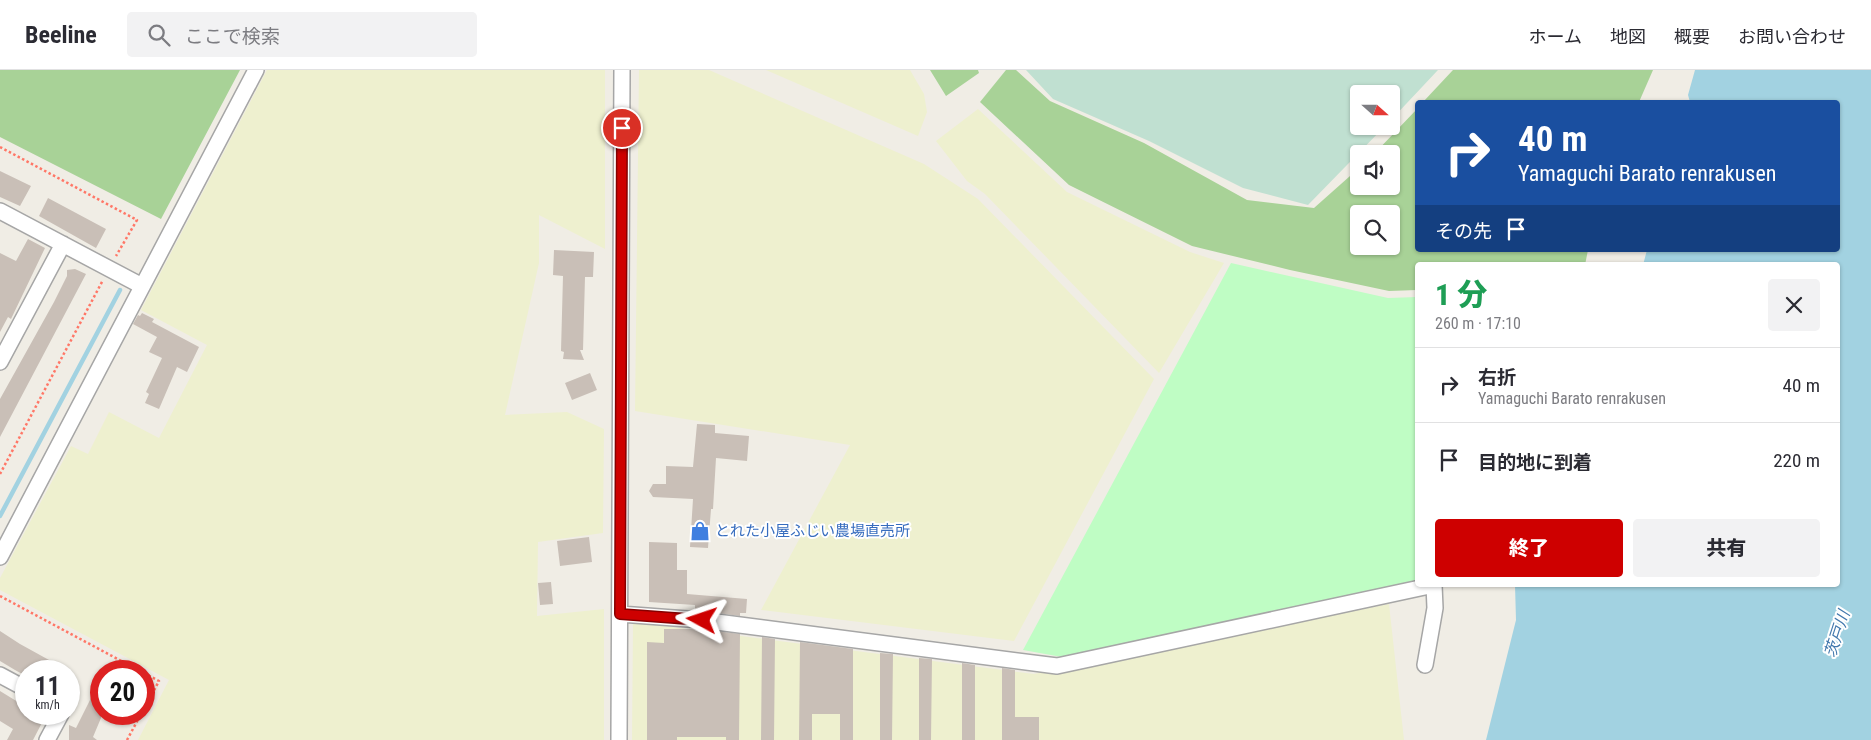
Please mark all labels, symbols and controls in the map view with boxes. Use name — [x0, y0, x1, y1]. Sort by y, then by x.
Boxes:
search box — [127, 12, 477, 57]
text: Beeline — [25, 21, 97, 49]
icon: search — [145, 21, 173, 49]
text: ここで検索 — [185, 25, 280, 48]
text: ホーム — [1529, 26, 1582, 47]
text: 地図 — [1610, 26, 1646, 47]
text: 概要 — [1674, 26, 1710, 47]
text: お問い合わせ — [1738, 26, 1846, 47]
north arrow — [1350, 85, 1400, 135]
map controls — [1350, 85, 1400, 255]
pin — [601, 107, 643, 149]
icon: arrive — [608, 114, 636, 142]
text: 40 m — [1518, 119, 1587, 160]
icon: right — [1435, 120, 1500, 185]
button: sound — [1350, 145, 1400, 195]
text: Yamaguchi Barato renrakusen — [1518, 161, 1776, 186]
button: search — [1350, 205, 1400, 255]
icon: arrive — [1502, 215, 1530, 243]
text: その先 — [1435, 220, 1492, 243]
text: 1 分 — [1435, 277, 1487, 312]
button: close — [1768, 279, 1820, 331]
text: 260 m · 17:10 — [1435, 314, 1521, 333]
text: 右折 — [1478, 366, 1516, 389]
icon: right — [1435, 371, 1463, 399]
text: 40 m — [1783, 374, 1820, 397]
text: Yamaguchi Barato renrakusen — [1478, 389, 1666, 408]
icon: arrive — [1435, 446, 1463, 474]
text: 220 m — [1773, 449, 1820, 472]
text: 目的地に到着 — [1478, 451, 1592, 474]
button: 終了 — [1435, 519, 1623, 577]
button: 共有 — [1633, 519, 1820, 577]
shop icon: とれた小屋ふじい農場直売所 — [689, 520, 711, 542]
place label: とれた小屋ふじい農場直売所 — [715, 522, 910, 540]
position arrow — [675, 593, 727, 645]
water label: 茨戸川 — [1821, 606, 1854, 660]
speed limit sign: 20 — [90, 660, 155, 725]
text: 11 — [35, 672, 60, 701]
text: km/h — [35, 698, 60, 712]

